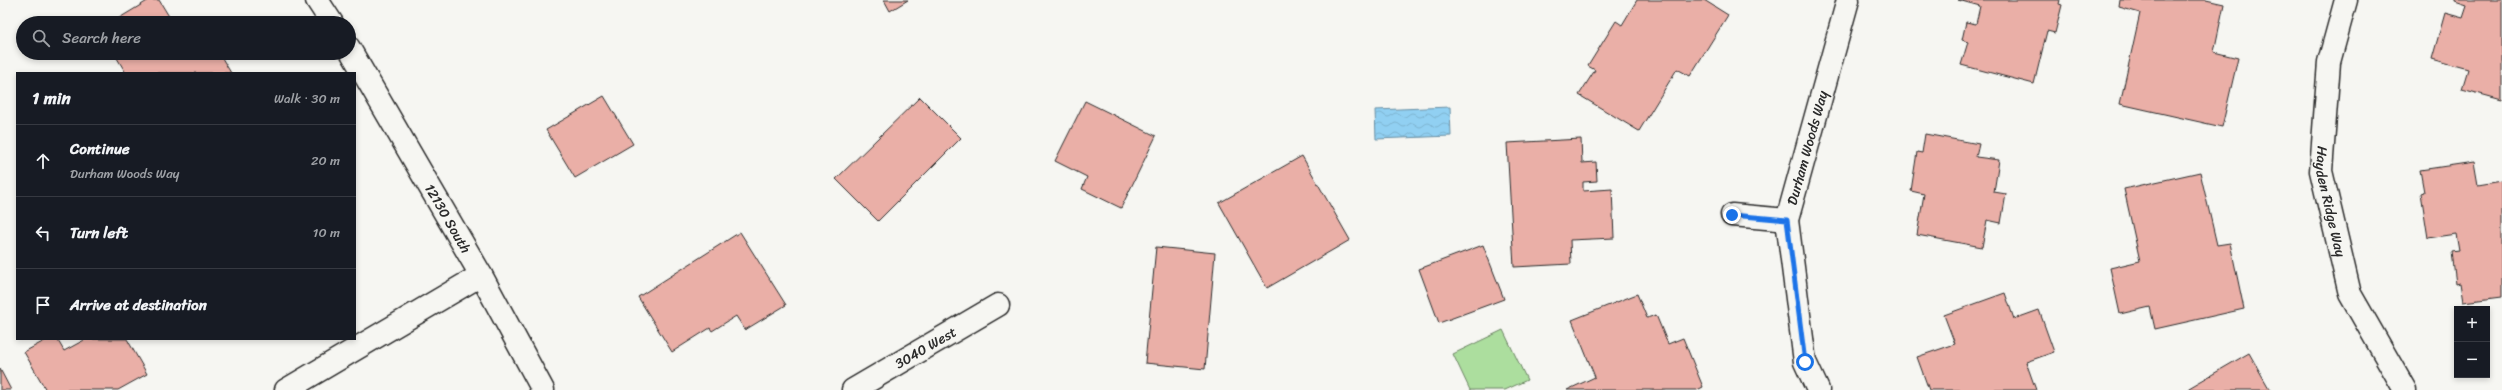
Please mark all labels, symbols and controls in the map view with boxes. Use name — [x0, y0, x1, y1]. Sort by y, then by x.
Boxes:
search box — [16, 16, 356, 60]
text: Search here — [62, 25, 141, 51]
icon: search — [30, 27, 52, 49]
text: 1 min — [32, 83, 71, 113]
text: Walk · 30 m — [274, 87, 340, 110]
street label: Durham Woods Way — [1780, 87, 1836, 208]
text: Continue — [70, 136, 130, 162]
street label: Hayden Ridge Way — [2308, 145, 2353, 260]
text: 20 m — [311, 149, 340, 172]
icon: ahead — [32, 150, 54, 172]
text: Durham Woods Way — [70, 162, 179, 185]
street label: 12130 South — [417, 179, 478, 258]
route end — [1723, 206, 1741, 224]
text: Turn left — [70, 220, 128, 246]
text: 10 m — [313, 221, 340, 244]
icon: left — [32, 222, 54, 244]
text: Arrive at destination — [70, 292, 207, 318]
icon: arrive — [32, 294, 54, 316]
map controls — [2454, 306, 2490, 378]
button: + — [2454, 306, 2490, 342]
street label: 3040 West — [890, 320, 962, 376]
button: − — [2454, 342, 2490, 378]
route start — [1796, 353, 1814, 371]

